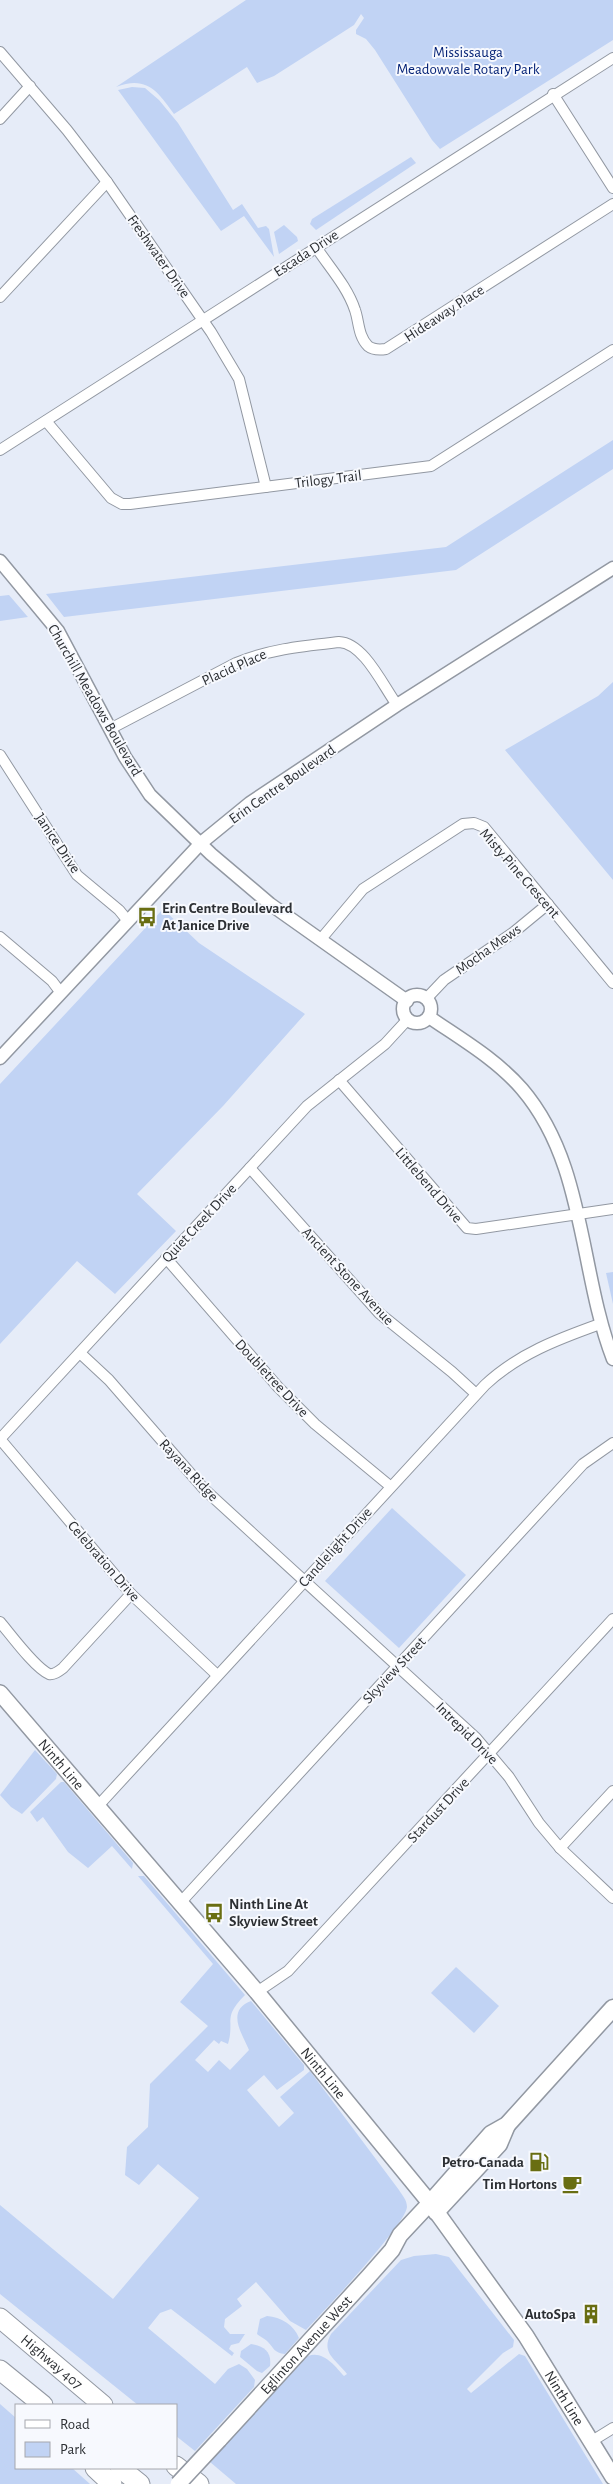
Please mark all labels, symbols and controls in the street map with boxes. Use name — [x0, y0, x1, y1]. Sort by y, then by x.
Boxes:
park label: Mississauga Meadowvale Rotary Park — [396, 45, 540, 77]
street label: Freshwater Drive — [124, 212, 193, 301]
street label: Escada Drive — [271, 227, 341, 280]
street label: Hideaway Place — [402, 282, 487, 345]
street label: Trilogy Trail — [294, 468, 362, 491]
street label: Churchill Meadows Boulevard — [45, 622, 144, 779]
street label: Placid Place — [200, 647, 269, 688]
street label: Erin Centre Boulevard — [226, 742, 338, 827]
street label: Janice Drive — [32, 811, 83, 876]
street label: Misty Pine Crescent — [477, 826, 563, 921]
place label: Erin Centre Boulevard At Janice Drive — [162, 901, 293, 933]
bus stop icon: Erin Centre Boulevard At Janice Drive — [136, 906, 158, 928]
street label: Mocha Mews — [453, 921, 524, 977]
street label: Littlebend Drive — [392, 1145, 465, 1226]
street label: Quiet Creek Drive — [159, 1181, 240, 1266]
street label: Ancient Stone Avenue — [299, 1225, 397, 1328]
street label: Doubletree Drive — [232, 1337, 311, 1420]
street label: Rayana Ridge — [156, 1436, 221, 1504]
street label: Candlelight Drive — [296, 1505, 375, 1590]
street label: Celebration Drive — [65, 1518, 143, 1605]
street label: Skyview Street — [360, 1634, 429, 1707]
street label: Intrepid Drive — [433, 1699, 501, 1767]
street label: Ninth Line — [35, 1736, 87, 1793]
street label: Stardust Drive — [405, 1775, 472, 1846]
place label: Ninth Line At Skyview Street — [229, 1897, 318, 1929]
bus stop icon: Ninth Line At Skyview Street — [203, 1902, 225, 1924]
street label: Ninth Line — [298, 2045, 348, 2102]
fuel station icon: Petro-Canada — [528, 2151, 550, 2173]
place label: Petro-Canada — [442, 2155, 524, 2170]
cafe icon: Tim Hortons — [561, 2173, 583, 2195]
place label: Tim Hortons — [482, 2177, 557, 2192]
street label: Eglinton Avenue West — [258, 2293, 355, 2397]
building icon: AutoSpa — [580, 2303, 602, 2325]
place label: AutoSpa — [525, 2307, 576, 2322]
street label: Highway 407 — [18, 2332, 85, 2392]
street label: Ninth Line — [541, 2368, 586, 2428]
legend — [15, 2404, 178, 2469]
text: Road — [60, 2417, 90, 2432]
text: Park — [60, 2442, 86, 2457]

